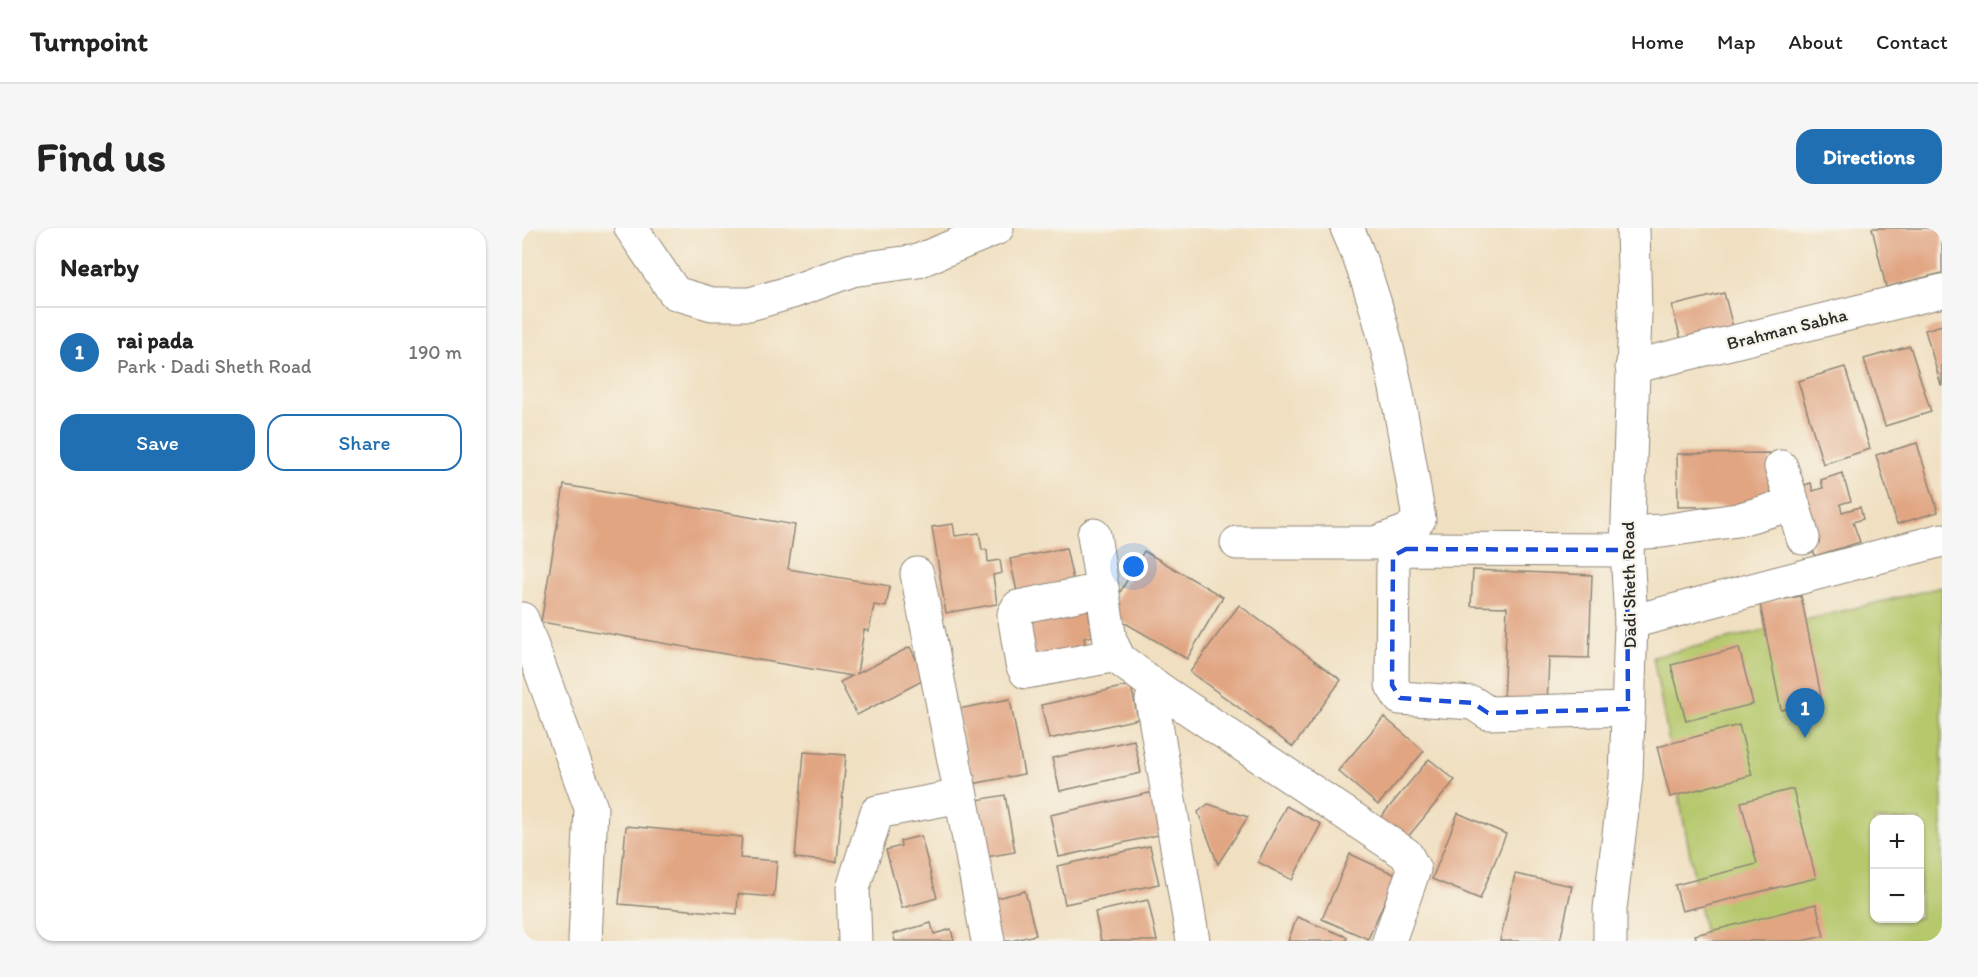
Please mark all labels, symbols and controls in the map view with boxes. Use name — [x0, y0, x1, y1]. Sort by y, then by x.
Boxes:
text: Turnpoint — [30, 24, 148, 58]
text: Home — [1631, 29, 1684, 54]
text: Map — [1717, 29, 1756, 54]
text: About — [1789, 29, 1843, 54]
text: Contact — [1876, 29, 1948, 54]
button: Directions — [1796, 129, 1942, 184]
text: Find us — [36, 131, 166, 182]
text: Nearby — [60, 251, 139, 283]
street label: Brahman Sabha — [1724, 303, 1850, 355]
text: rai pada — [117, 327, 193, 354]
text: 1 — [75, 340, 84, 364]
text: 190 m — [409, 340, 462, 364]
text: Park · Dadi Sheth Road — [117, 354, 311, 378]
button: Save — [60, 414, 255, 471]
button: Share — [267, 414, 462, 471]
street label: Dadi Sheth Road — [1617, 521, 1641, 649]
your location — [1119, 552, 1148, 581]
pin: 1 — [1786, 688, 1824, 738]
map controls — [1870, 815, 1924, 923]
button: + — [1870, 815, 1924, 869]
button: − — [1870, 869, 1924, 923]

